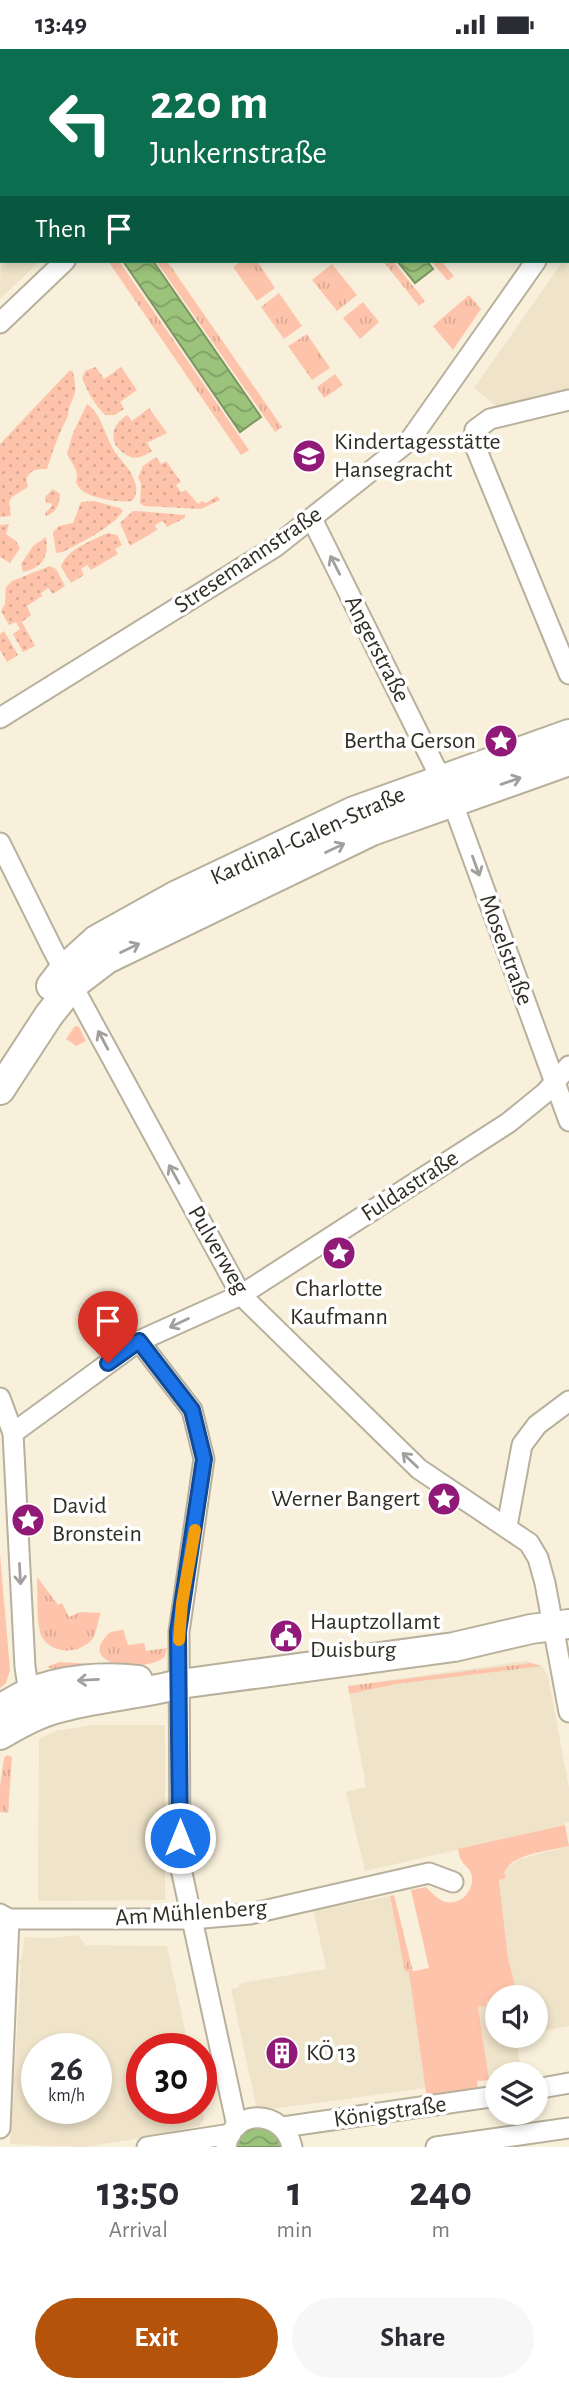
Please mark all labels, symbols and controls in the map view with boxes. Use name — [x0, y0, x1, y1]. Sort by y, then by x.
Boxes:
text: 13:49 — [35, 11, 87, 37]
icon: left — [35, 77, 126, 168]
text: 220 m — [150, 79, 269, 128]
text: Junkernstraße — [150, 137, 327, 169]
icon: arrive — [100, 210, 138, 248]
text: Then — [35, 216, 86, 242]
place label: Kindertagesstätte Hansegracht — [334, 430, 501, 482]
school or university icon: Kindertagesstätte Hansegracht — [290, 437, 328, 475]
street label: Stresemannstraße — [170, 502, 326, 618]
one-way arrow — [328, 555, 342, 576]
street label: Angerstraße — [340, 592, 414, 706]
place icon: Bertha Gerson — [482, 722, 520, 760]
place label: Bertha Gerson — [344, 729, 476, 753]
one-way arrow — [499, 774, 521, 786]
street label: Kardinal-Galen-Straße — [207, 782, 409, 890]
one-way arrow — [324, 841, 345, 855]
one-way arrow — [471, 854, 483, 876]
street label: Moselstraße — [475, 892, 537, 1008]
one-way arrow — [119, 941, 140, 954]
one-way arrow — [95, 1030, 109, 1051]
street label: Fuldastraße — [357, 1146, 463, 1226]
one-way arrow — [167, 1164, 180, 1185]
street label: Pulverweg — [183, 1202, 253, 1299]
place icon: Charlotte Kaufmann — [320, 1234, 358, 1272]
place label: Charlotte Kaufmann — [290, 1277, 388, 1329]
pin — [78, 1291, 138, 1363]
icon: arrive — [89, 1302, 127, 1340]
one-way arrow — [169, 1317, 190, 1330]
one-way arrow — [402, 1452, 419, 1469]
place icon: Werner Bangert — [425, 1480, 463, 1518]
place label: Werner Bangert — [271, 1487, 420, 1511]
place label: David Bronstein — [52, 1494, 142, 1546]
place icon: David Bronstein — [9, 1501, 47, 1539]
one-way arrow — [13, 1563, 26, 1586]
place label: Hauptzollamt Duisburg — [310, 1610, 440, 1662]
public building icon: Hauptzollamt Duisburg — [267, 1617, 305, 1655]
one-way arrow — [76, 1674, 99, 1687]
position arrow — [143, 1801, 217, 1875]
street label: Am Mühlenberg — [114, 1896, 268, 1930]
map controls — [485, 1985, 548, 2125]
button: sound — [485, 1985, 548, 2048]
speed limit sign: 30 — [126, 2033, 217, 2124]
building icon: KÖ 13 — [263, 2034, 301, 2072]
place label: KÖ 13 — [306, 2040, 356, 2065]
text: 26 — [50, 2052, 83, 2087]
button: layers — [485, 2062, 548, 2125]
text: km/h — [48, 2087, 85, 2105]
street label: Königstraße — [332, 2092, 448, 2132]
text: 13:50 — [97, 2171, 180, 2213]
text: 1 — [287, 2171, 302, 2213]
text: 240 — [409, 2171, 472, 2213]
text: Arrival — [109, 2219, 168, 2242]
text: min — [277, 2219, 312, 2242]
text: m — [431, 2219, 450, 2242]
button: Exit — [35, 2298, 278, 2378]
button: Share — [292, 2298, 534, 2378]

